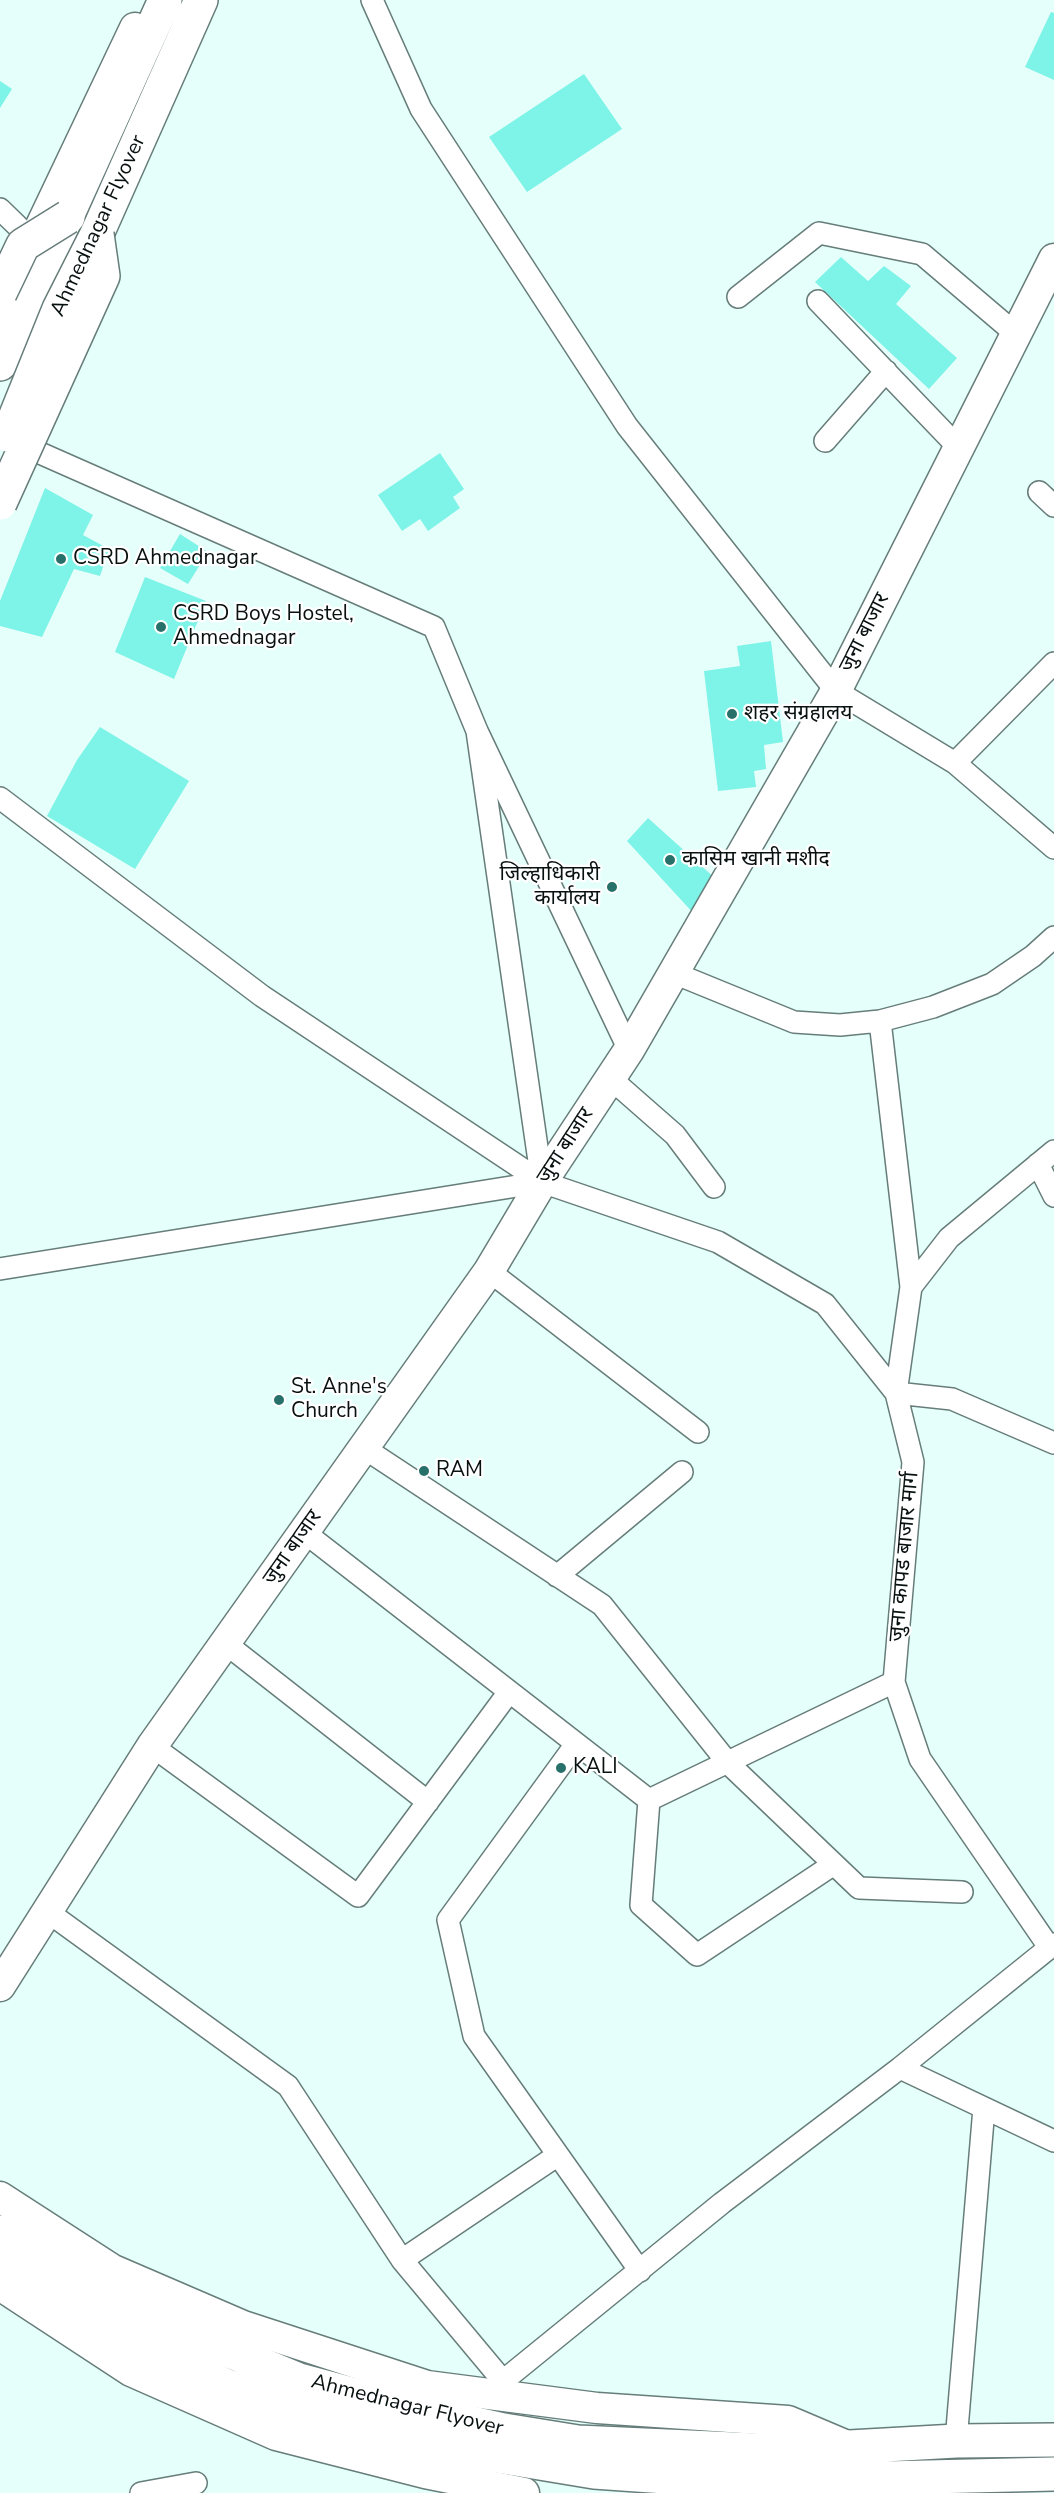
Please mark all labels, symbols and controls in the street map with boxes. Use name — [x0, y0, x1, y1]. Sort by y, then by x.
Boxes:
street label: Ahmednagar Flyover — [46, 131, 152, 321]
place label: CSRD Ahmednagar — [73, 546, 257, 572]
marker: CSRD Ahmednagar — [54, 552, 68, 566]
street label: जुना बाजार — [834, 589, 896, 677]
place label: CSRD Boys Hostel, Ahmednagar — [173, 602, 354, 652]
marker: CSRD Boys Hostel, Ahmednagar — [154, 620, 168, 634]
place label: शहर संग्रहालय — [744, 701, 852, 727]
marker: शहर संग्रहालय — [725, 707, 739, 721]
place label: कासिम खानी मशीद — [682, 847, 830, 873]
marker: कासिम खानी मशीद — [663, 853, 677, 867]
place label: जिल्हाधिकारी कार्यालय — [499, 862, 600, 912]
marker: जिल्हाधिकारी कार्यालय — [605, 880, 619, 894]
street label: जुना बाजार — [532, 1103, 600, 1189]
place label: St. Anne's Church — [291, 1375, 387, 1425]
marker: St. Anne's Church — [272, 1393, 286, 1407]
place label: RAM — [436, 1458, 483, 1484]
marker: RAM — [417, 1464, 431, 1478]
street label: जुना कापड बाजार मार्ग — [885, 1471, 925, 1643]
street label: जुना बाजार — [258, 1506, 328, 1590]
place label: KALI — [573, 1755, 618, 1781]
marker: KALI — [554, 1761, 568, 1775]
street label: Ahmednagar Flyover — [308, 2370, 506, 2442]

